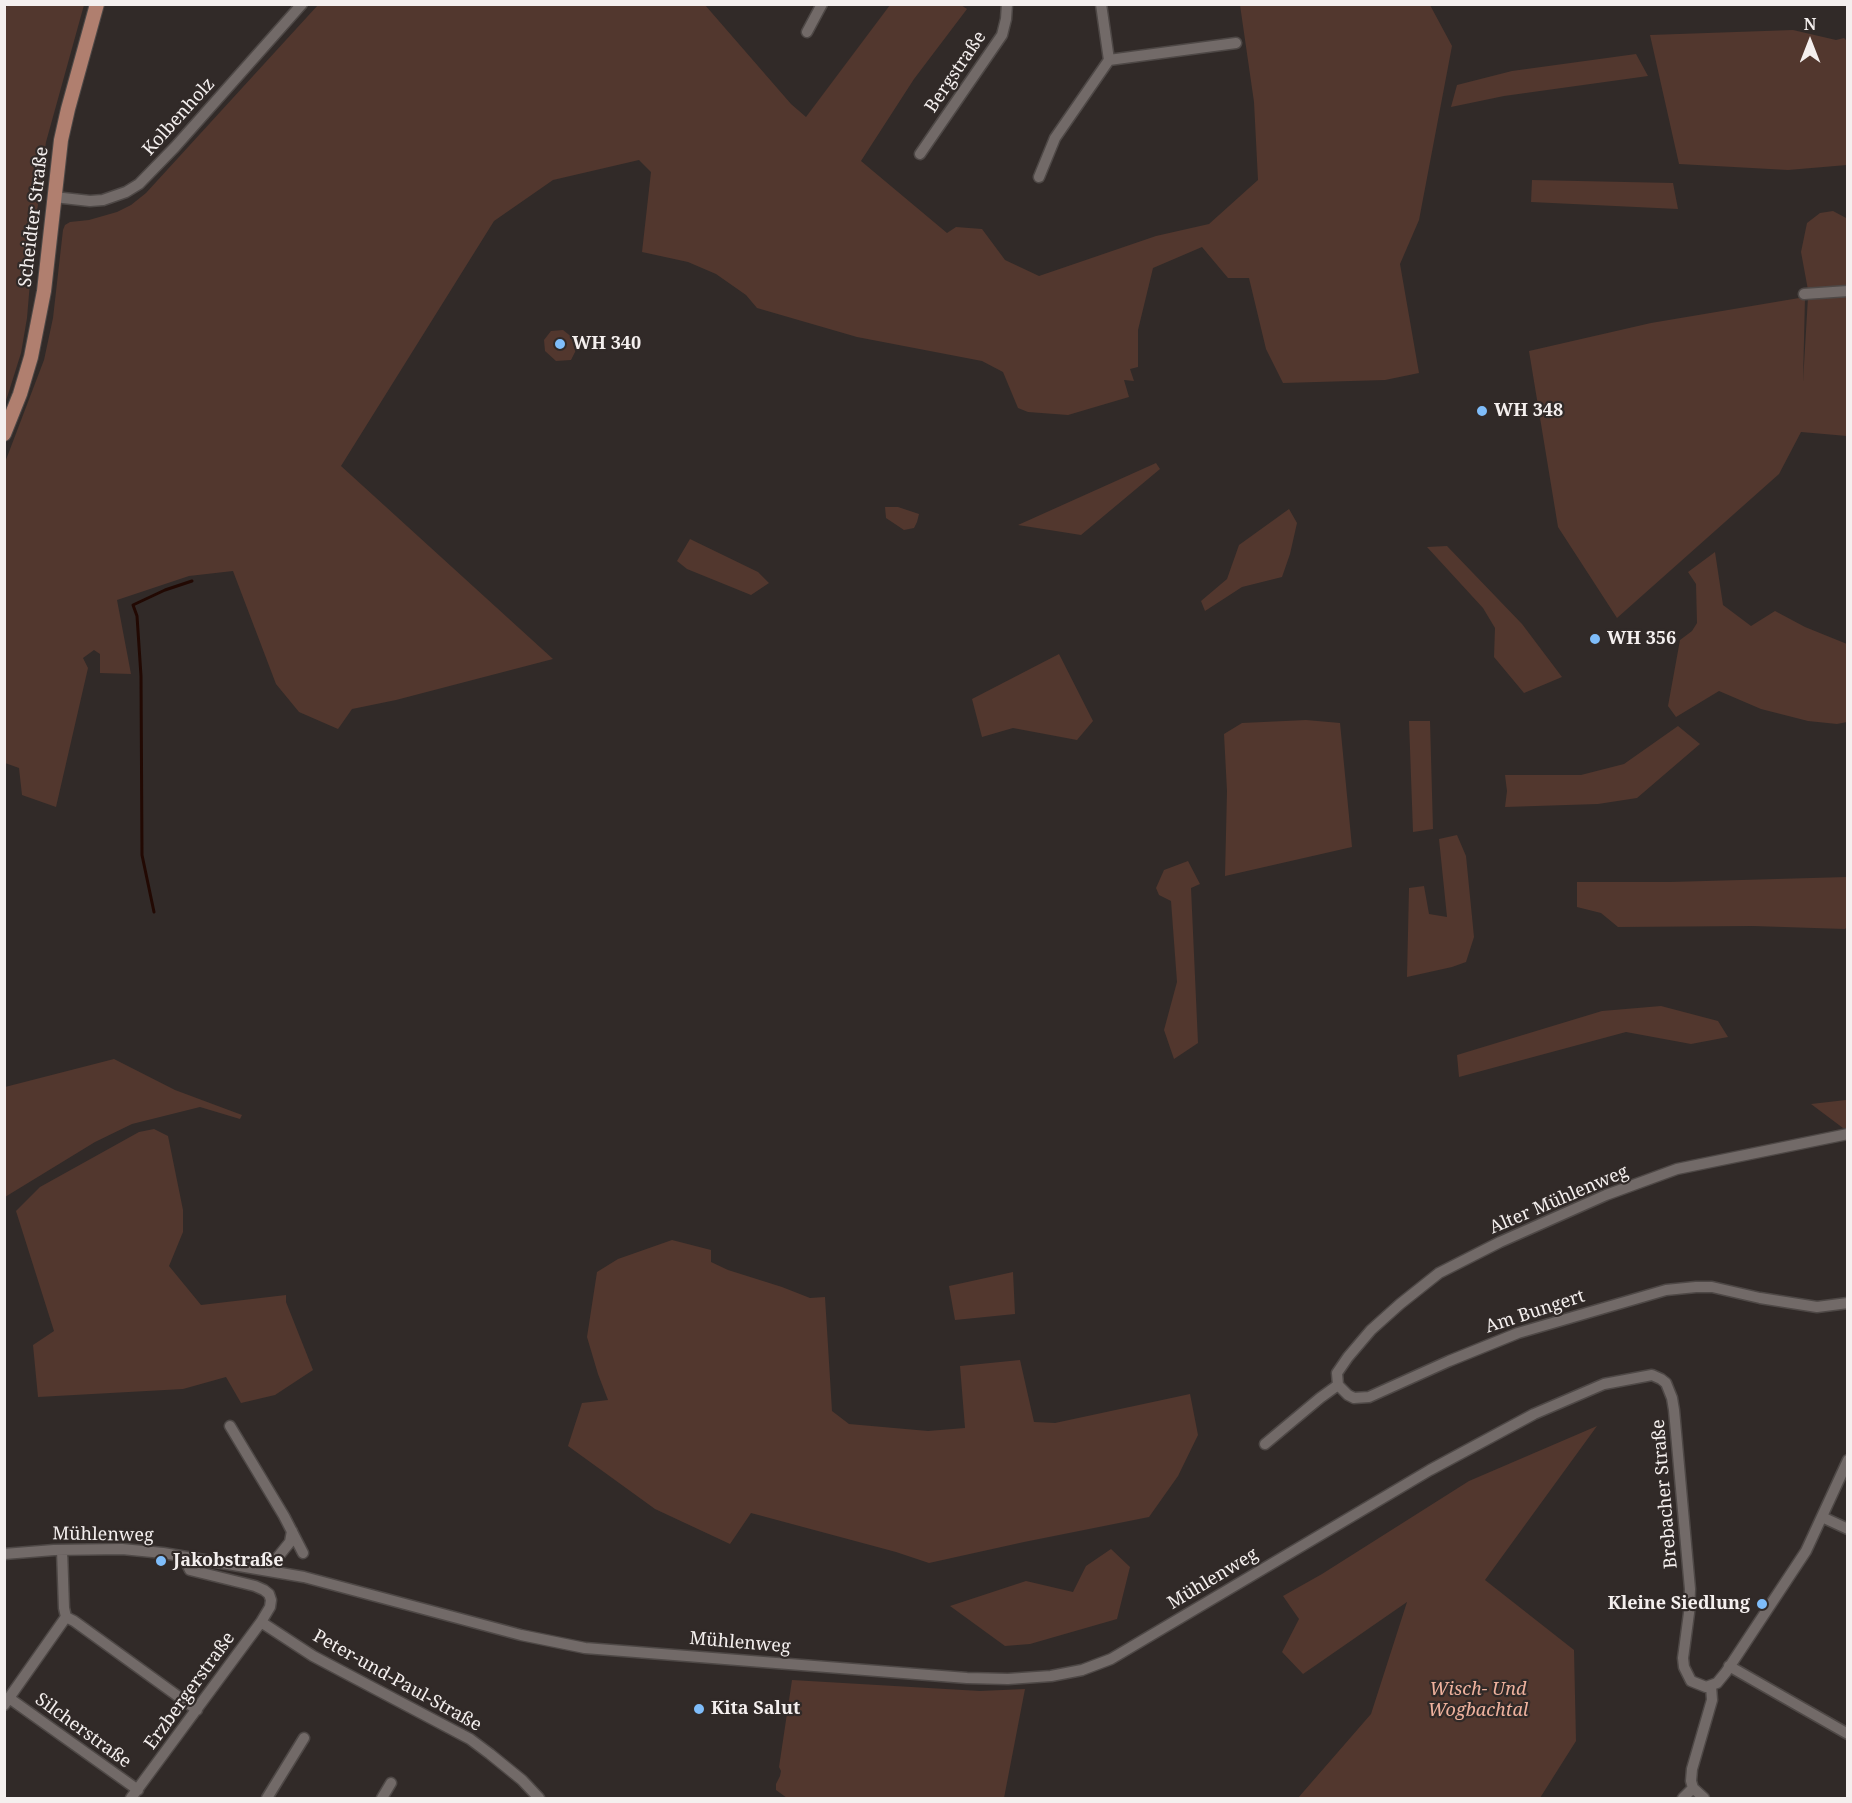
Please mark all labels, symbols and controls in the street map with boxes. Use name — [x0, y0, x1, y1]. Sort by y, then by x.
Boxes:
north arrow — [1780, 12, 1840, 72]
text: N — [1804, 13, 1816, 35]
street label: Bergstraße — [921, 27, 991, 117]
street label: Kolbenholz — [138, 74, 220, 160]
street label: Scheidter Straße — [15, 146, 53, 288]
place label: WH 340 — [572, 333, 641, 355]
marker: WH 340 — [553, 337, 567, 351]
place label: WH 348 — [1494, 400, 1563, 422]
marker: WH 348 — [1475, 404, 1489, 418]
place label: WH 356 — [1607, 628, 1676, 650]
marker: WH 356 — [1588, 632, 1602, 646]
street label: Alter Mühlenweg — [1486, 1161, 1632, 1239]
street label: Am Bungert — [1483, 1286, 1587, 1338]
street label: Brebacher Straße — [1648, 1418, 1682, 1570]
street label: Mühlenweg — [52, 1523, 154, 1547]
street label: Mühlenweg — [1164, 1544, 1262, 1614]
place label: Jakobstraße — [173, 1550, 284, 1572]
marker: Jakobstraße — [154, 1554, 168, 1568]
place label: Kleine Siedlung — [1608, 1593, 1750, 1615]
marker: Kleine Siedlung — [1755, 1597, 1769, 1611]
street label: Peter-und-Paul-Straße — [309, 1626, 485, 1736]
street label: Erzbergerstraße — [140, 1628, 240, 1754]
street label: Mühlenweg — [689, 1628, 791, 1658]
park label: Wisch- Und Wogbachtal — [1428, 1679, 1528, 1722]
street label: Silcherstraße — [31, 1689, 135, 1773]
place label: Kita Salut — [711, 1698, 800, 1720]
marker: Kita Salut — [692, 1702, 706, 1716]

